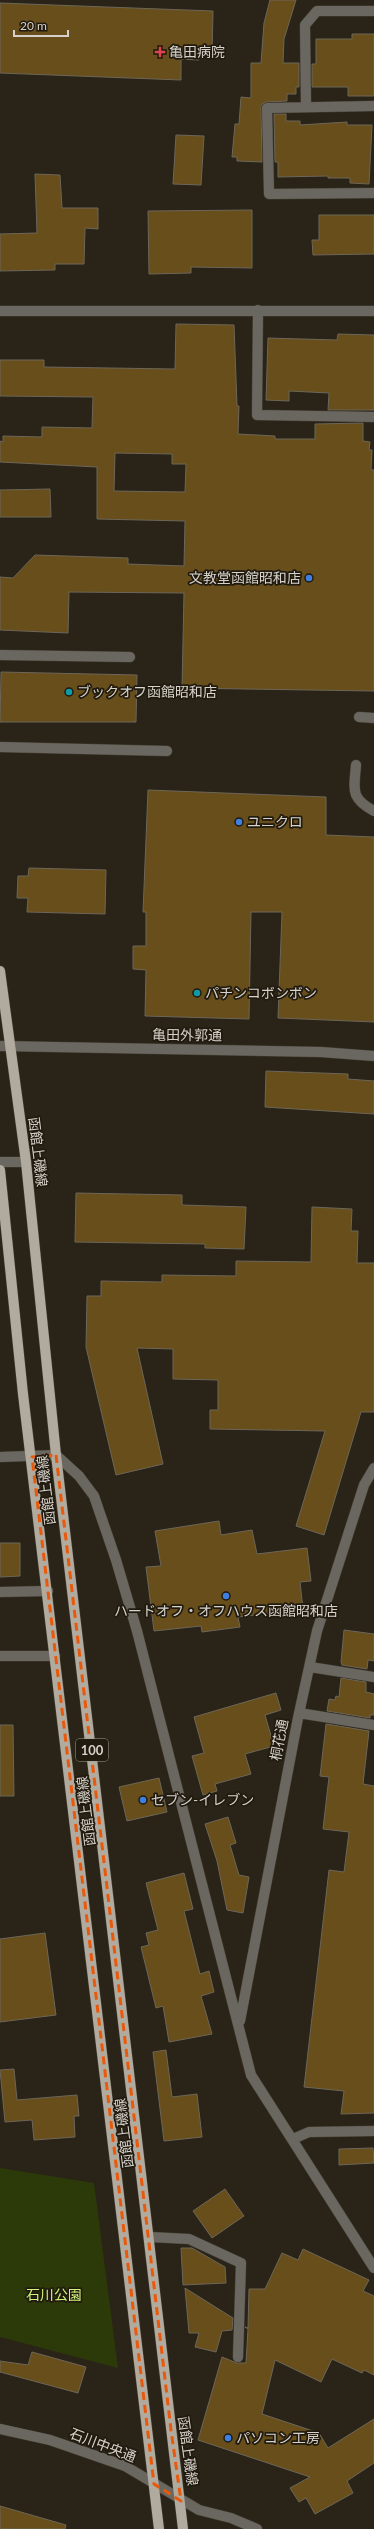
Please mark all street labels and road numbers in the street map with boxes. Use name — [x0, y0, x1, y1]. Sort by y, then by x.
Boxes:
street label: 亀田外郭通 — [152, 1025, 222, 1044]
street label: 函館上磯線 — [26, 1116, 51, 1188]
street label: 函館上磯線 — [33, 1454, 58, 1526]
street label: 桐花通 — [266, 1718, 291, 1762]
road number: 100 — [76, 1739, 108, 1761]
street label: 函館上磯線 — [73, 1775, 98, 1847]
street label: 函館上磯線 — [111, 2097, 136, 2169]
street label: 函館上磯線 — [175, 2415, 202, 2487]
street label: 石川中央通 — [67, 2424, 139, 2465]

